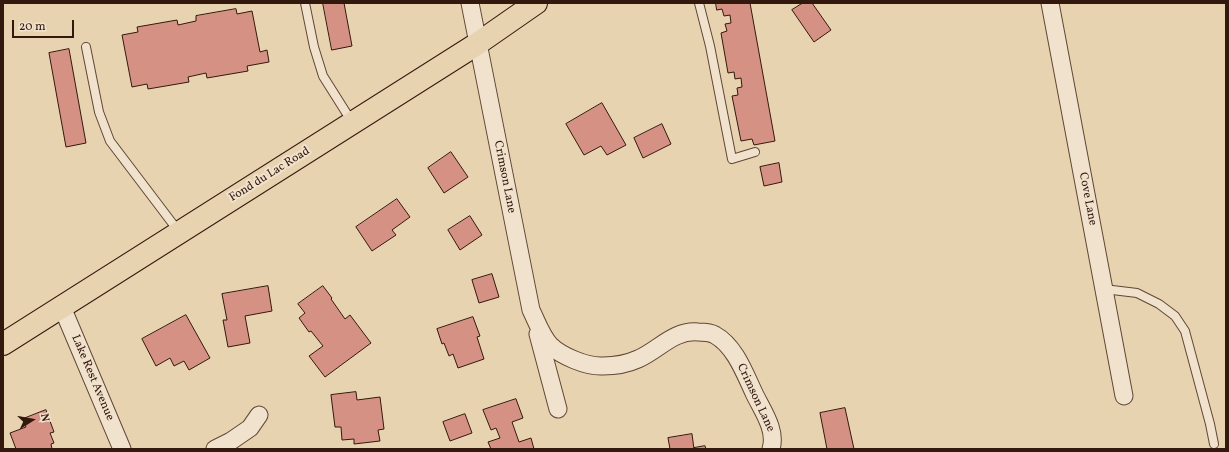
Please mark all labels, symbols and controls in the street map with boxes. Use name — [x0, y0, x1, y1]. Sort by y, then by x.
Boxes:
scale bar — [14, 12, 76, 38]
text: 20 m — [19, 19, 46, 35]
street label: Crimson Lane — [490, 139, 518, 215]
street label: Fond du Lac Road — [227, 144, 313, 206]
street label: Cove Lane — [1075, 171, 1099, 227]
street label: Lake Rest Avenue — [67, 333, 117, 423]
street label: Crimson Lane — [733, 362, 777, 434]
north arrow — [12, 400, 52, 440]
text: N — [36, 412, 52, 423]

